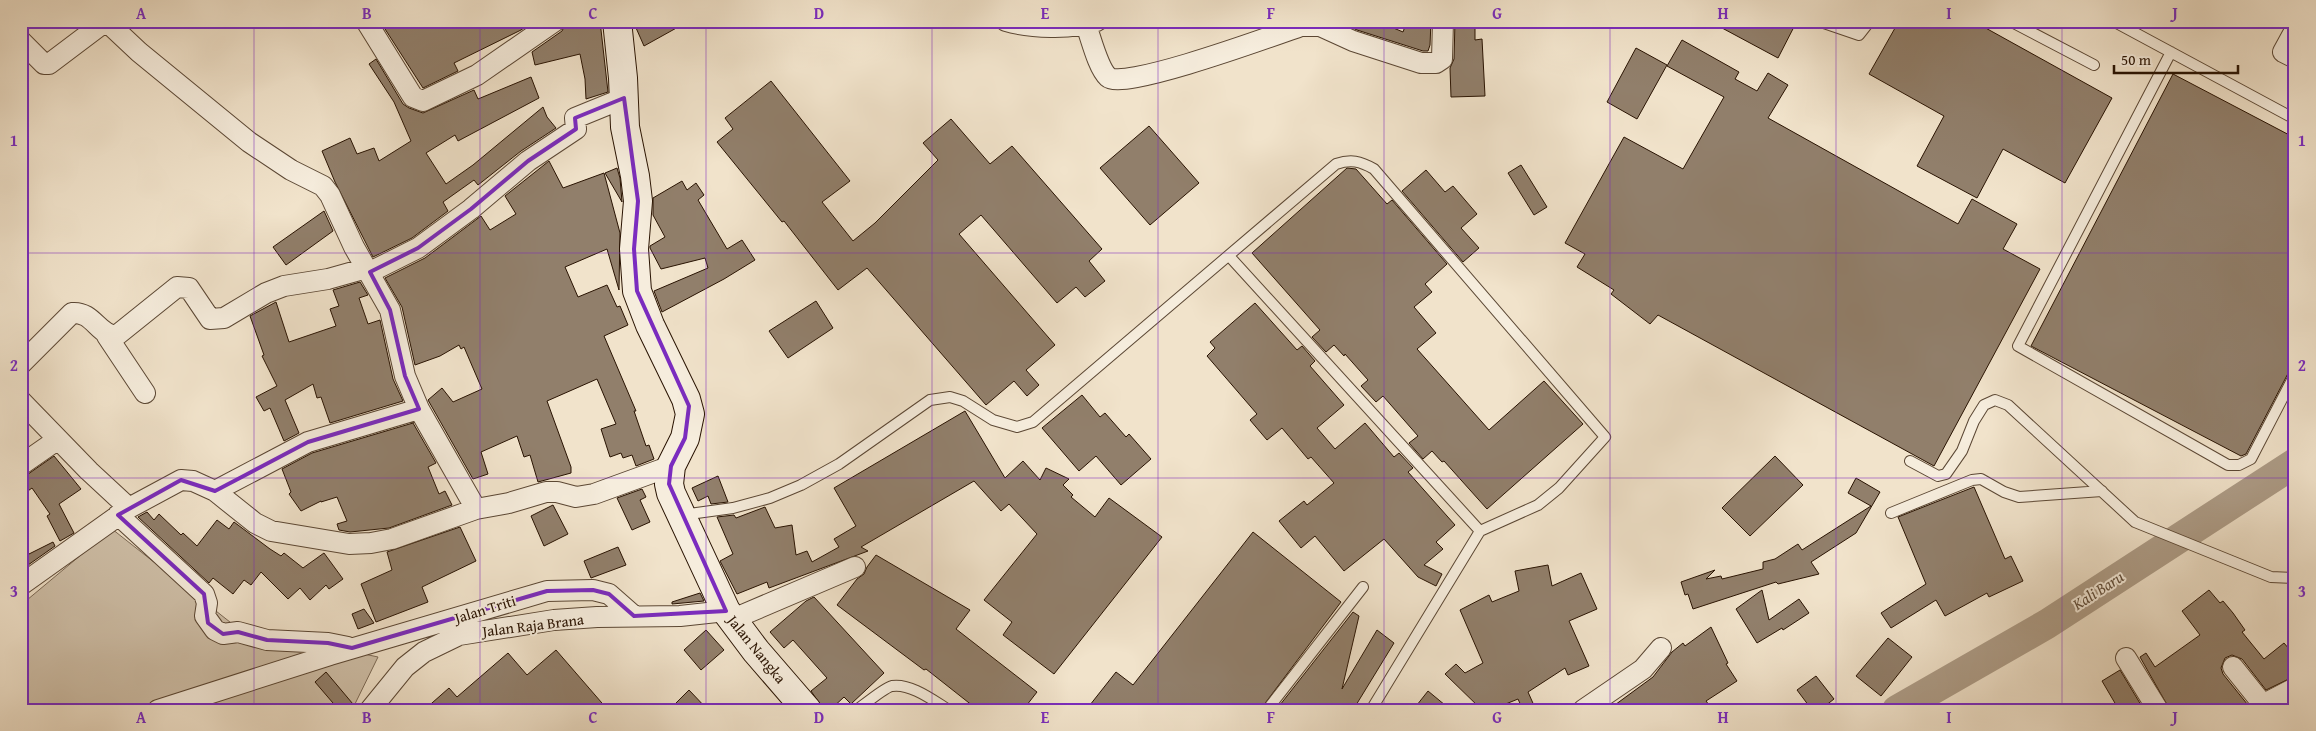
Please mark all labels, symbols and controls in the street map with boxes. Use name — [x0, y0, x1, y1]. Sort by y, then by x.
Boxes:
text: A — [136, 1, 147, 25]
text: B — [362, 1, 372, 25]
text: C — [588, 1, 598, 25]
text: D — [814, 1, 824, 25]
text: E — [1041, 1, 1050, 25]
text: F — [1267, 1, 1275, 25]
text: G — [1492, 1, 1502, 25]
text: H — [1717, 1, 1729, 25]
text: I — [1946, 1, 1952, 25]
text: J — [2169, 1, 2178, 25]
scale bar — [2114, 42, 2237, 74]
text: 50 m — [2121, 49, 2152, 70]
text: 1 — [10, 128, 18, 152]
text: 1 — [2298, 128, 2306, 152]
text: 2 — [10, 353, 18, 377]
text: 2 — [2298, 353, 2306, 377]
water label: Kali Baru — [2067, 564, 2128, 616]
text: 3 — [10, 579, 18, 603]
text: 3 — [2298, 579, 2306, 603]
street label: Jalan Triti — [450, 590, 518, 629]
street label: Jalan Raja Brana — [479, 608, 585, 642]
street label: Jalan Nangka — [722, 609, 791, 688]
text: A — [136, 705, 147, 729]
text: B — [362, 705, 372, 729]
text: C — [588, 705, 598, 729]
text: D — [814, 705, 824, 729]
text: E — [1041, 705, 1050, 729]
text: F — [1267, 705, 1275, 729]
text: G — [1492, 705, 1502, 729]
text: H — [1717, 705, 1729, 729]
text: I — [1946, 705, 1952, 729]
text: J — [2169, 705, 2178, 729]

